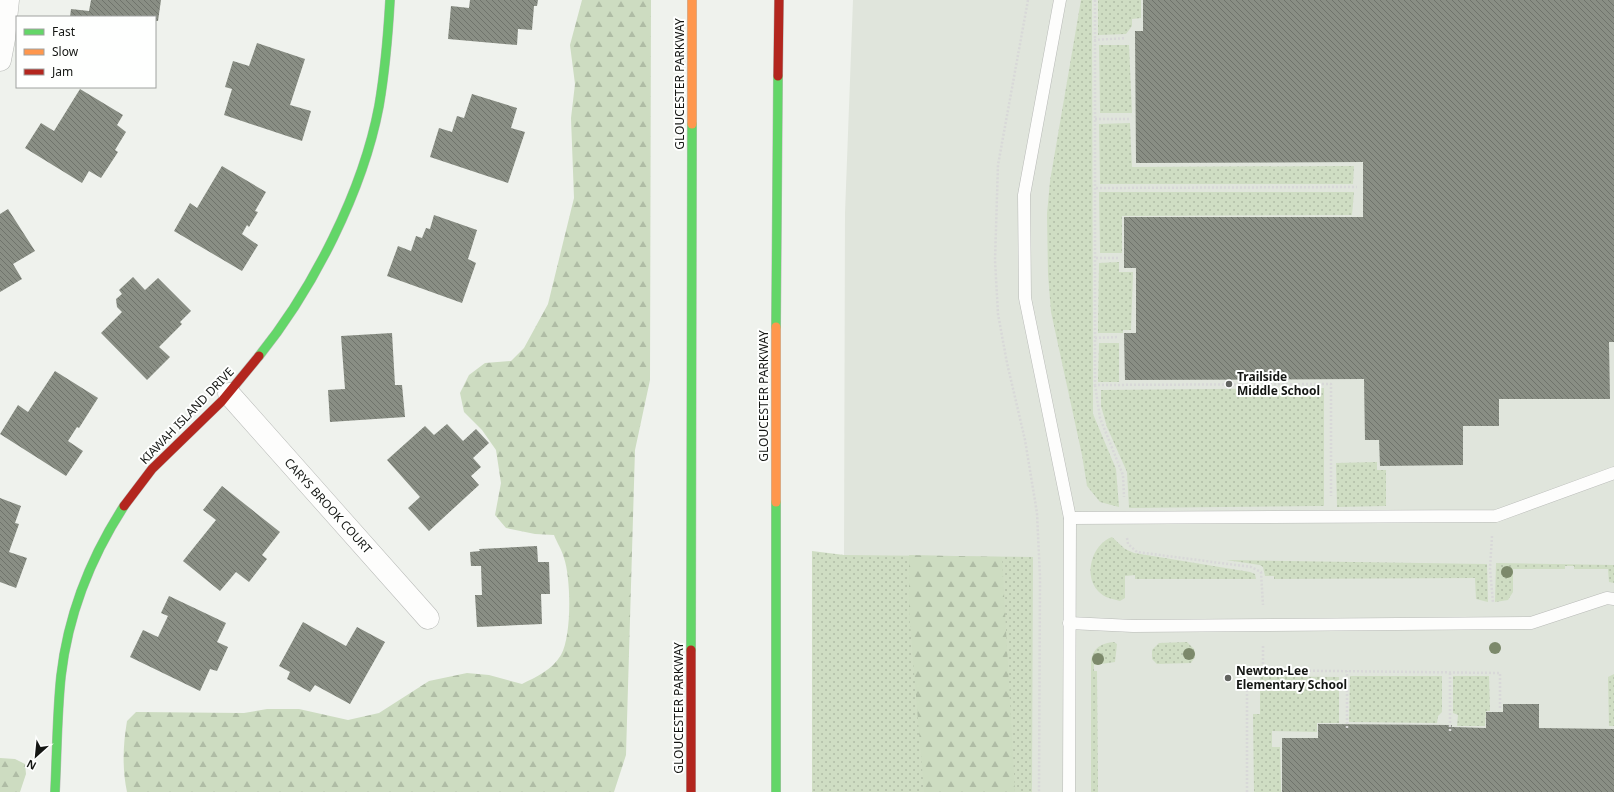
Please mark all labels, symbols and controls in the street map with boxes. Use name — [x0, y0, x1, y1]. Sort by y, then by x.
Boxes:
legend — [16, 16, 156, 88]
street label: GLOUCESTER PARKWAY — [671, 18, 688, 150]
text: Fast — [52, 23, 76, 40]
text: Slow — [52, 43, 79, 60]
text: Jam — [51, 63, 73, 80]
street label: GLOUCESTER PARKWAY — [755, 330, 772, 462]
street label: KIAWAH ISLAND DRIVE — [136, 363, 238, 468]
place label: Trailside Middle School — [1237, 368, 1320, 399]
marker: Trailside Middle School — [1224, 379, 1234, 389]
street label: CARYS BROOK COURT — [281, 454, 376, 557]
street label: GLOUCESTER PARKWAY — [670, 642, 687, 774]
place label: Newton-Lee Elementary School — [1236, 662, 1347, 693]
marker: Newton-Lee Elementary School — [1223, 673, 1233, 683]
north arrow — [16, 736, 56, 776]
text: N — [24, 757, 39, 774]

